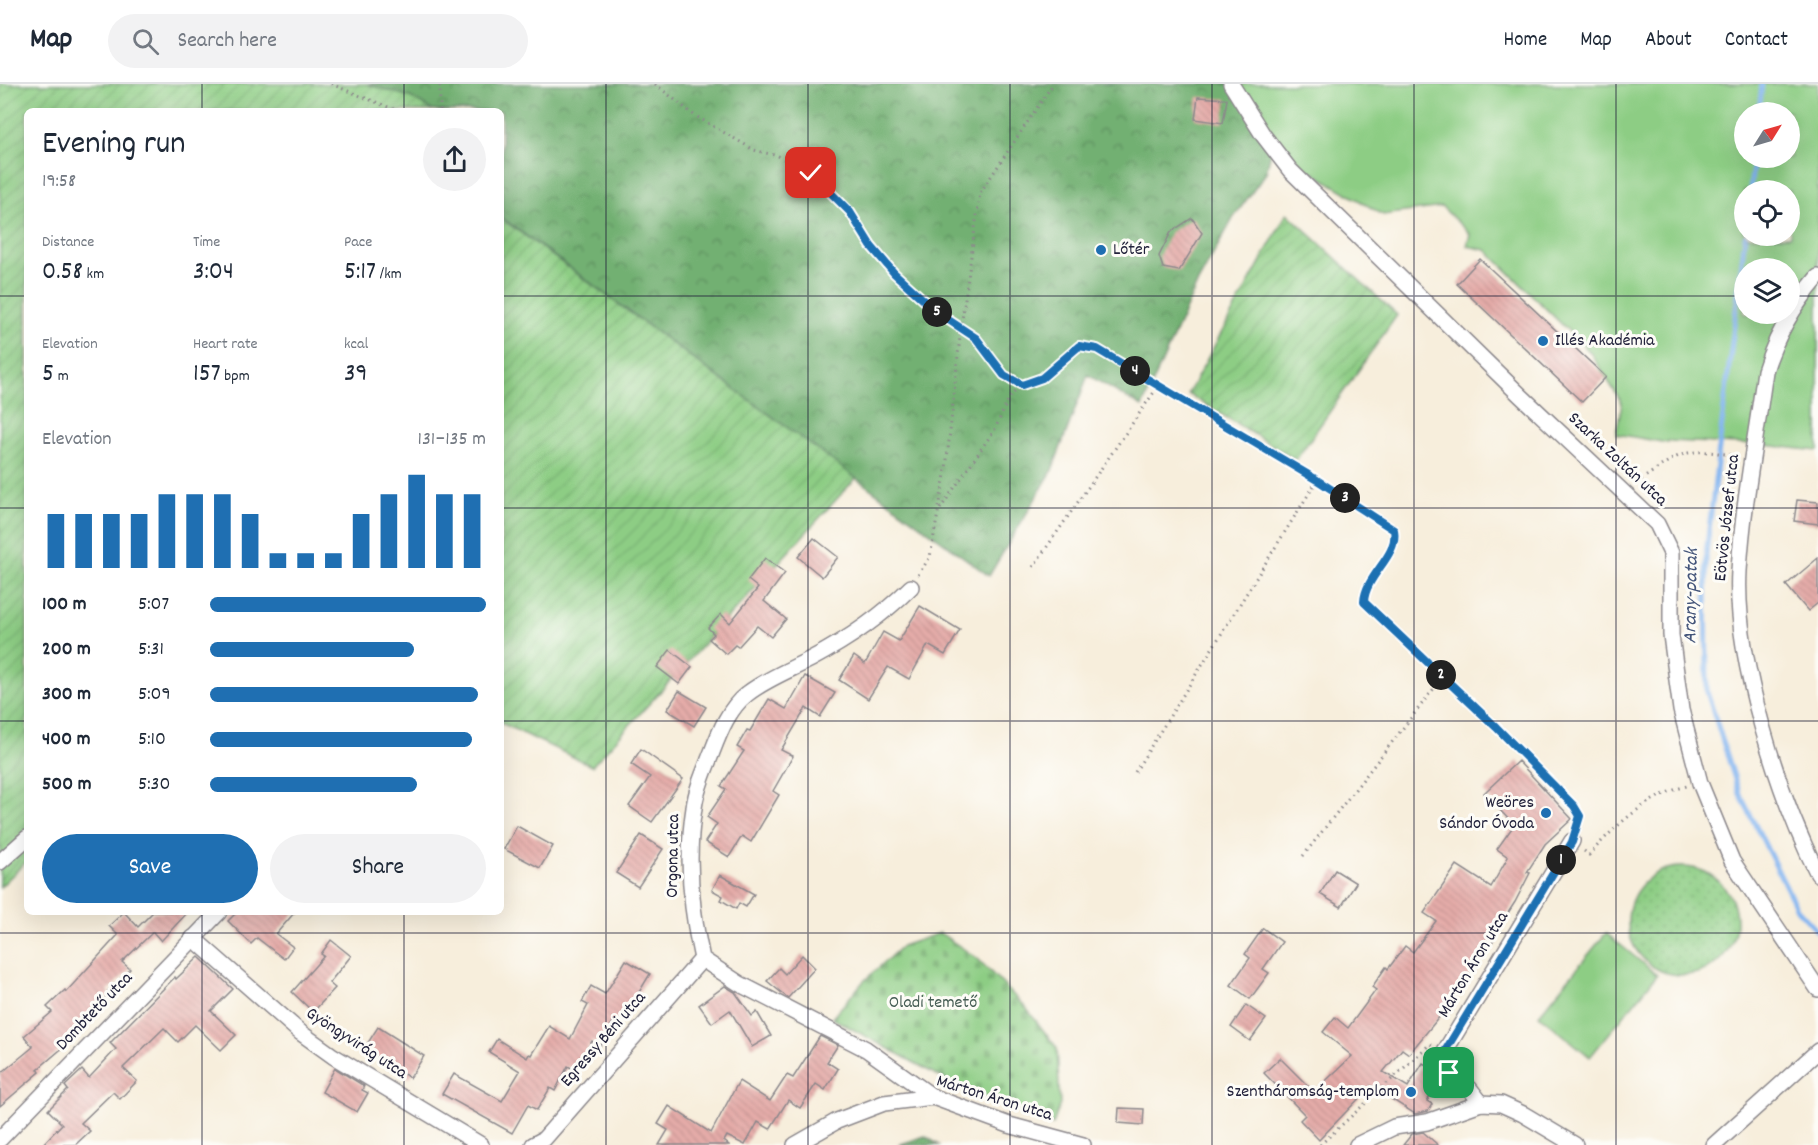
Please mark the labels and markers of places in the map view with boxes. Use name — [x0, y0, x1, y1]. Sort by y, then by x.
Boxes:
pin — [785, 147, 836, 198]
place label: Lőtér — [1113, 238, 1150, 263]
marker: Lőtér — [1094, 243, 1108, 257]
pin: 5 — [922, 297, 952, 327]
place label: Illés Akadémia — [1555, 329, 1655, 354]
marker: Illés Akadémia — [1536, 334, 1550, 348]
pin: 4 — [1120, 356, 1150, 386]
pin: 3 — [1330, 483, 1360, 513]
pin: 2 — [1426, 660, 1456, 690]
place label: Weöres Sándor Óvoda — [1439, 791, 1535, 837]
marker: Weöres Sándor Óvoda — [1539, 806, 1553, 820]
pin: 1 — [1546, 845, 1576, 875]
pin — [1423, 1047, 1474, 1098]
place label: Szentháromság-templom — [1227, 1080, 1399, 1105]
marker: Szentháromság-templom — [1404, 1085, 1418, 1099]

